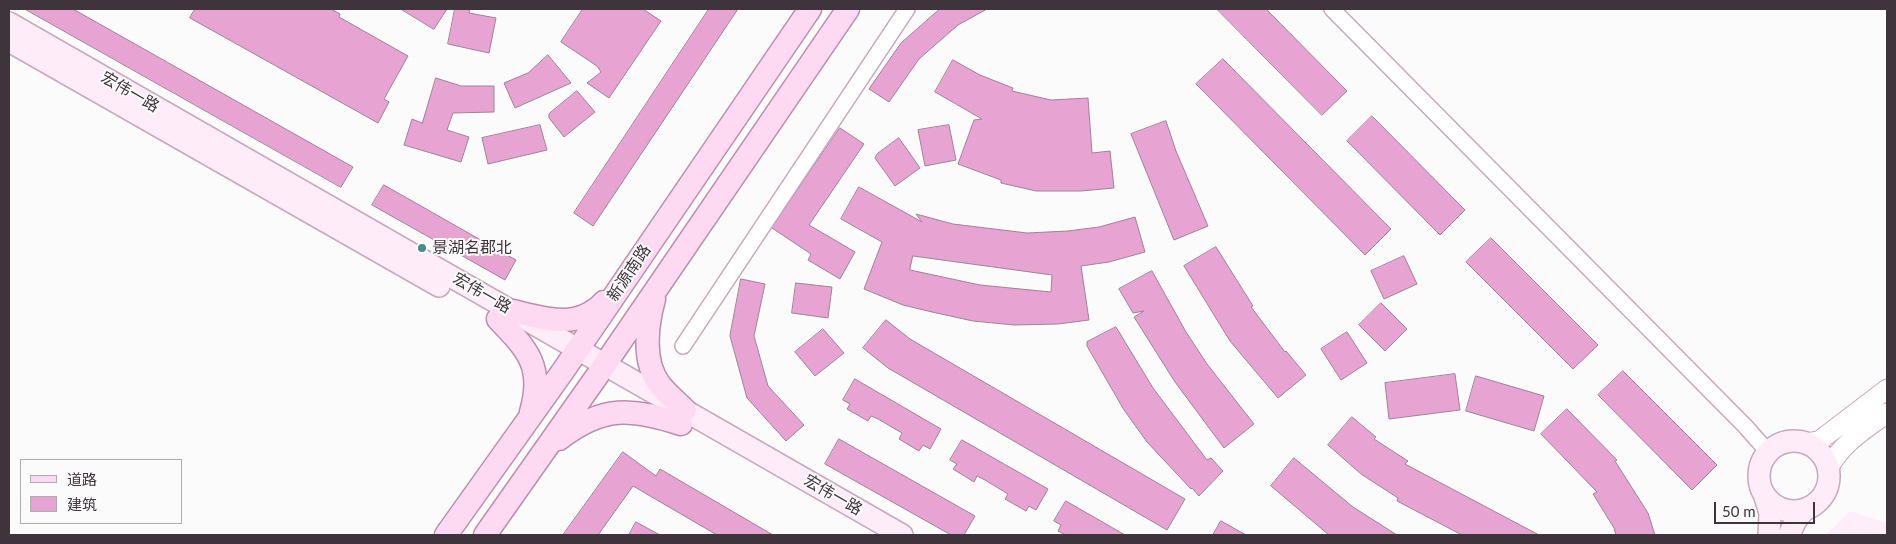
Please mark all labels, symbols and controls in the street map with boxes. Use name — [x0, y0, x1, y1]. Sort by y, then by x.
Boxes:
street label: 宏伟一路 — [97, 68, 163, 116]
place label: 景湖名郡北 — [432, 238, 512, 258]
street label: 新源南路 — [603, 241, 655, 305]
marker: 景湖名郡北 — [416, 242, 428, 254]
street label: 宏伟一路 — [449, 269, 515, 317]
legend — [20, 459, 182, 524]
text: 道路 — [67, 470, 97, 488]
street label: 宏伟一路 — [800, 471, 866, 519]
scale bar — [1716, 492, 1817, 524]
text: 建筑 — [67, 495, 97, 513]
text: 50 m — [1722, 502, 1756, 520]

